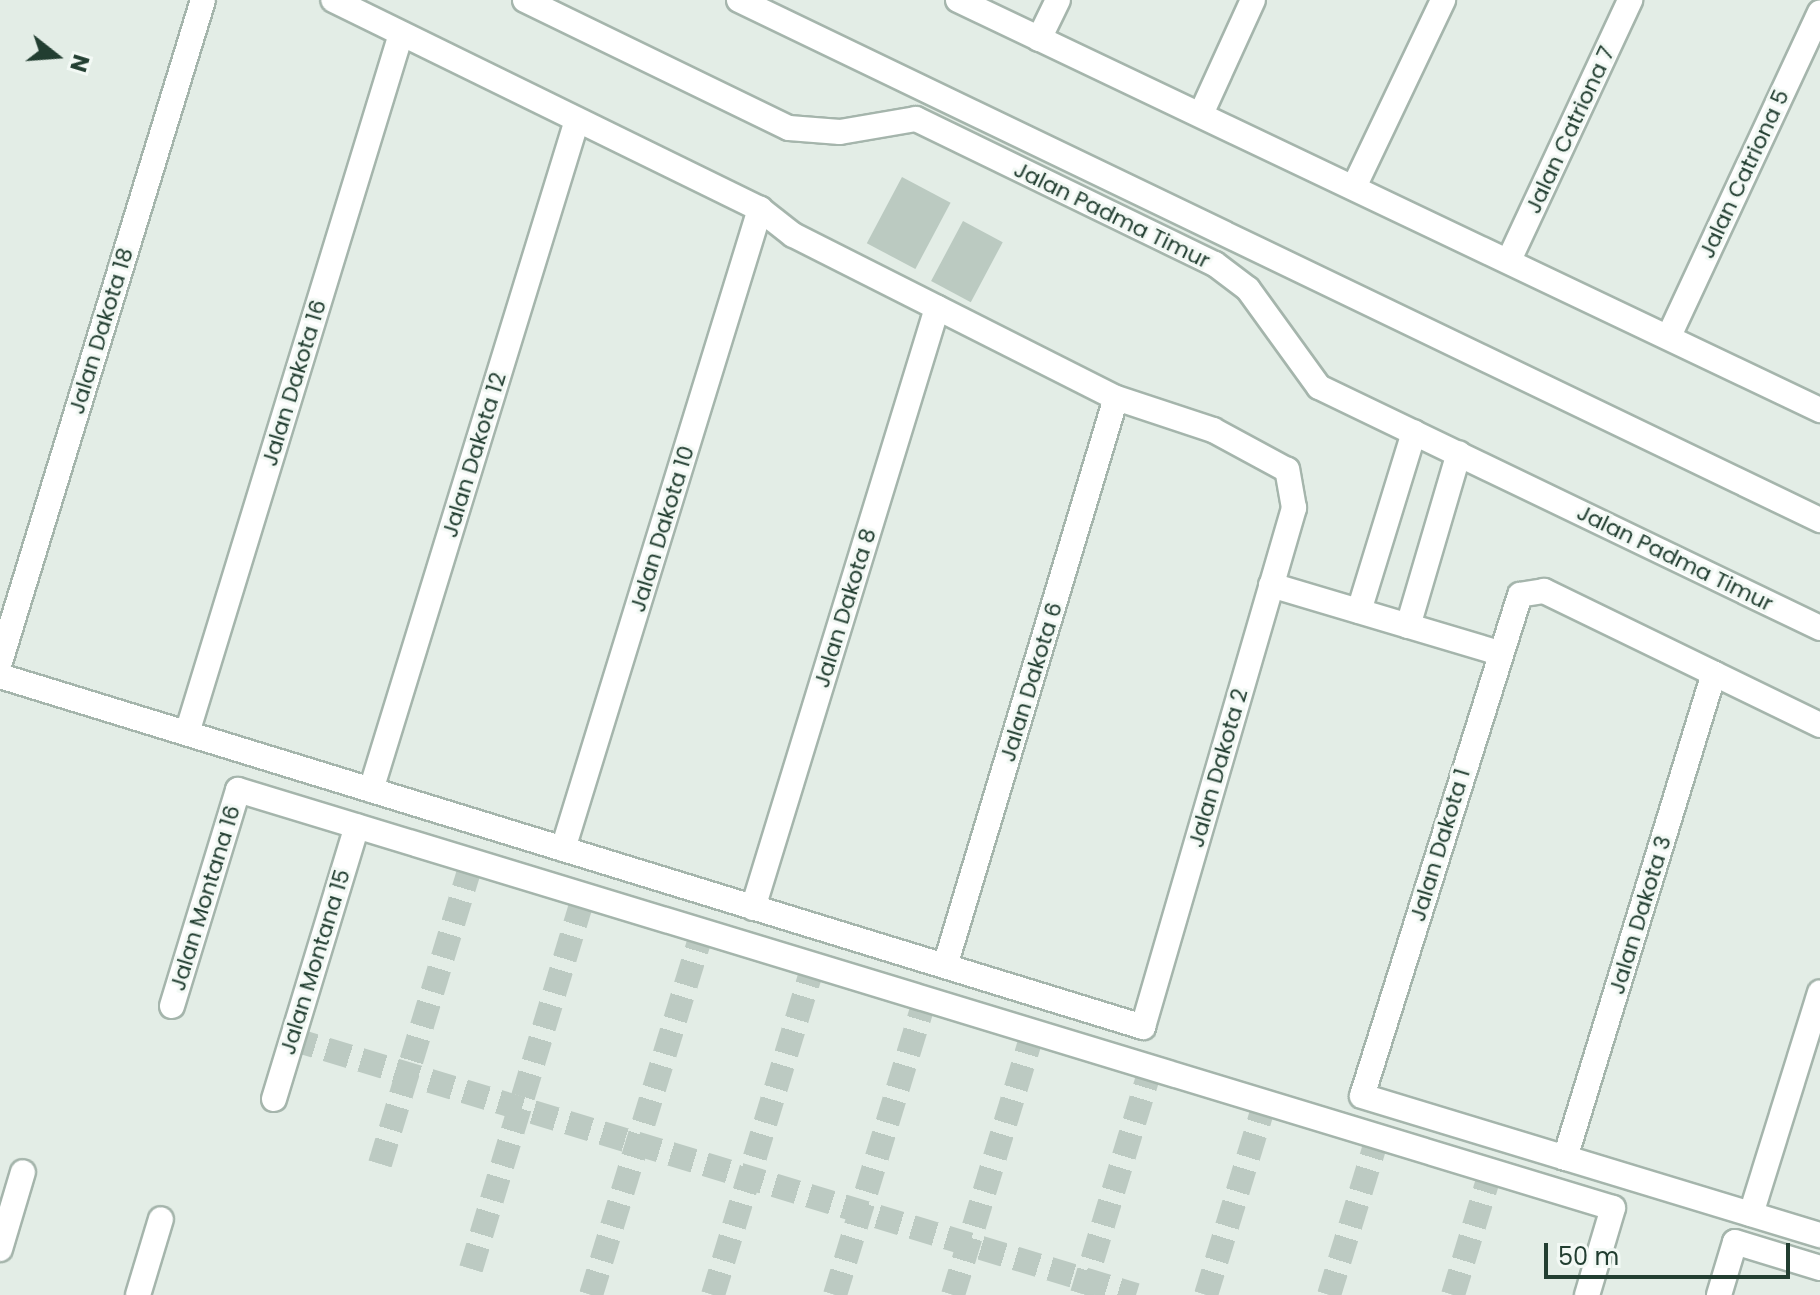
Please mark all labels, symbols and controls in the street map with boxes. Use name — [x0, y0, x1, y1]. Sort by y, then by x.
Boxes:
north arrow — [16, 16, 96, 96]
street label: Jalan Catriona 7 — [1520, 42, 1620, 218]
text: N — [62, 51, 97, 76]
street label: Jalan Catriona 5 — [1693, 86, 1795, 262]
street label: Jalan Padma Timur — [1010, 156, 1214, 274]
street label: Jalan Dakota 18 — [63, 245, 139, 417]
street label: Jalan Dakota 16 — [256, 297, 332, 469]
street label: Jalan Dakota 12 — [436, 369, 512, 541]
street label: Jalan Dakota 10 — [624, 443, 700, 615]
street label: Jalan Padma Timur — [1573, 499, 1777, 617]
street label: Jalan Dakota 8 — [808, 525, 882, 691]
street label: Jalan Dakota 6 — [994, 599, 1068, 765]
street label: Jalan Dakota 2 — [1183, 686, 1253, 850]
street label: Jalan Dakota 1 — [1404, 765, 1476, 925]
street label: Jalan Montana 16 — [164, 802, 246, 994]
street label: Jalan Dakota 3 — [1603, 833, 1677, 997]
street label: Jalan Montana 15 — [274, 866, 356, 1058]
scale bar — [1548, 1227, 1794, 1277]
text: 50 m — [1558, 1240, 1619, 1273]

